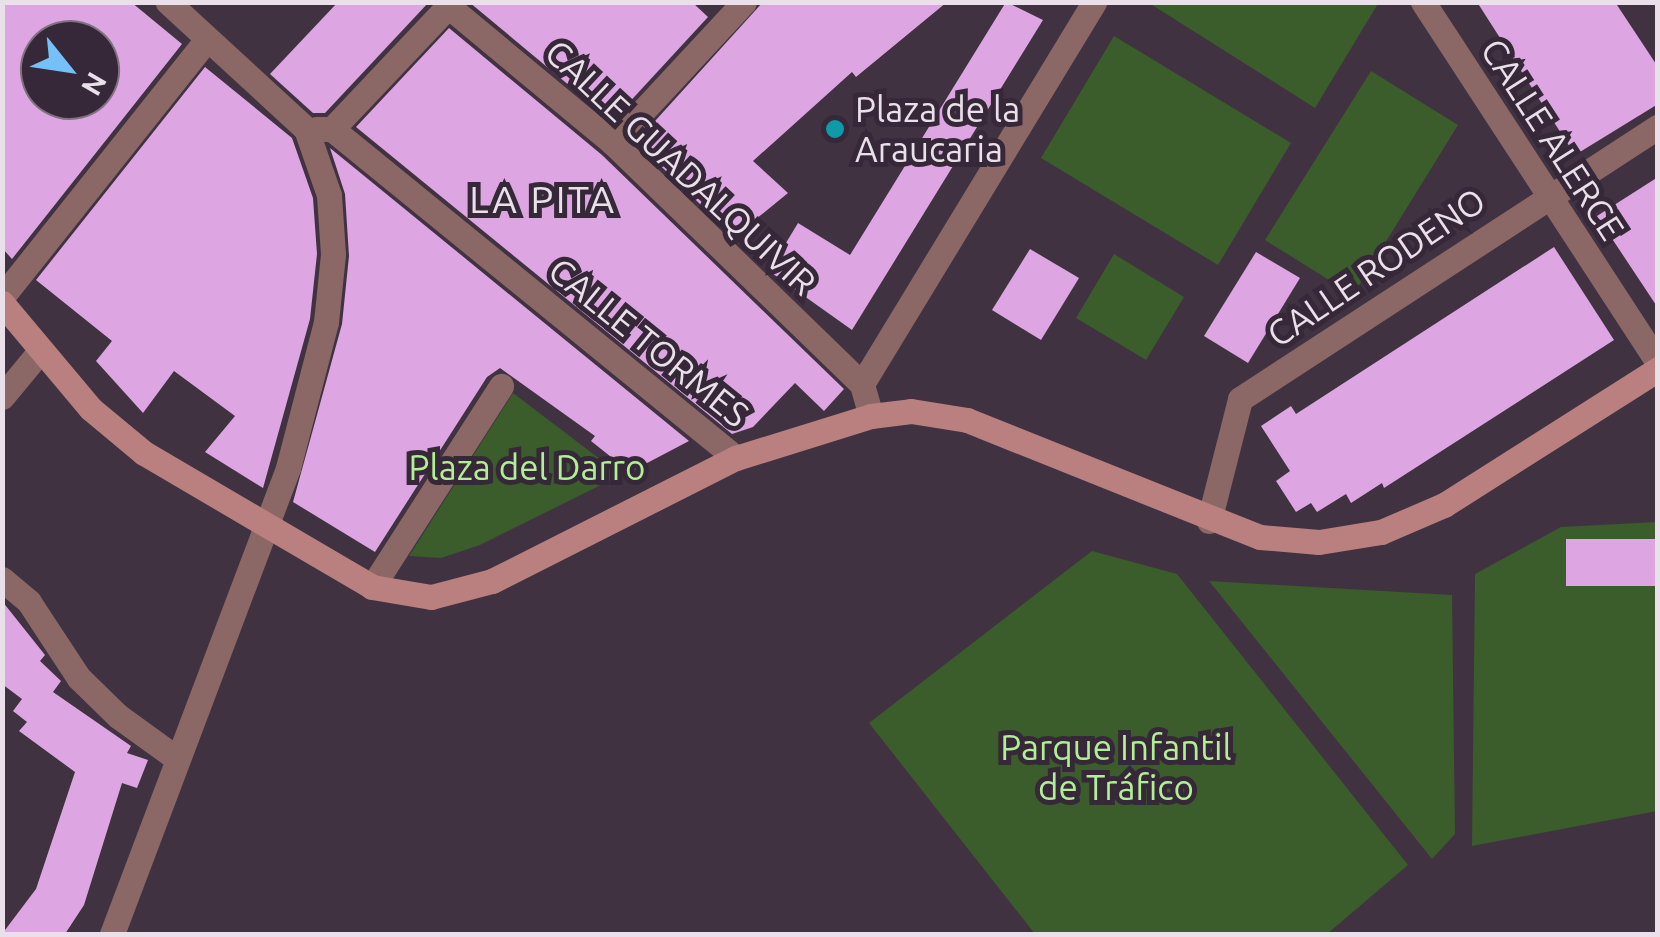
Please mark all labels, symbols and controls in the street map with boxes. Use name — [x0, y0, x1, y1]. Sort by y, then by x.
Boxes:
north arrow — [20, 20, 120, 120]
street label: CALLE GUADALQUIVIR — [537, 31, 825, 303]
street label: CALLE ALERCE — [1472, 31, 1634, 247]
text: N — [76, 67, 113, 101]
place label: Plaza de la Araucaria — [855, 88, 1020, 170]
marker: Plaza de la Araucaria — [824, 118, 846, 140]
district label: LA PITA — [469, 177, 617, 223]
street label: CALLE RODENO — [1259, 179, 1493, 355]
street label: CALLE TORMES — [541, 249, 757, 435]
park label: Plaza del Darro — [409, 446, 645, 488]
park label: Parque Infantil de Tráfico — [1000, 726, 1232, 808]

